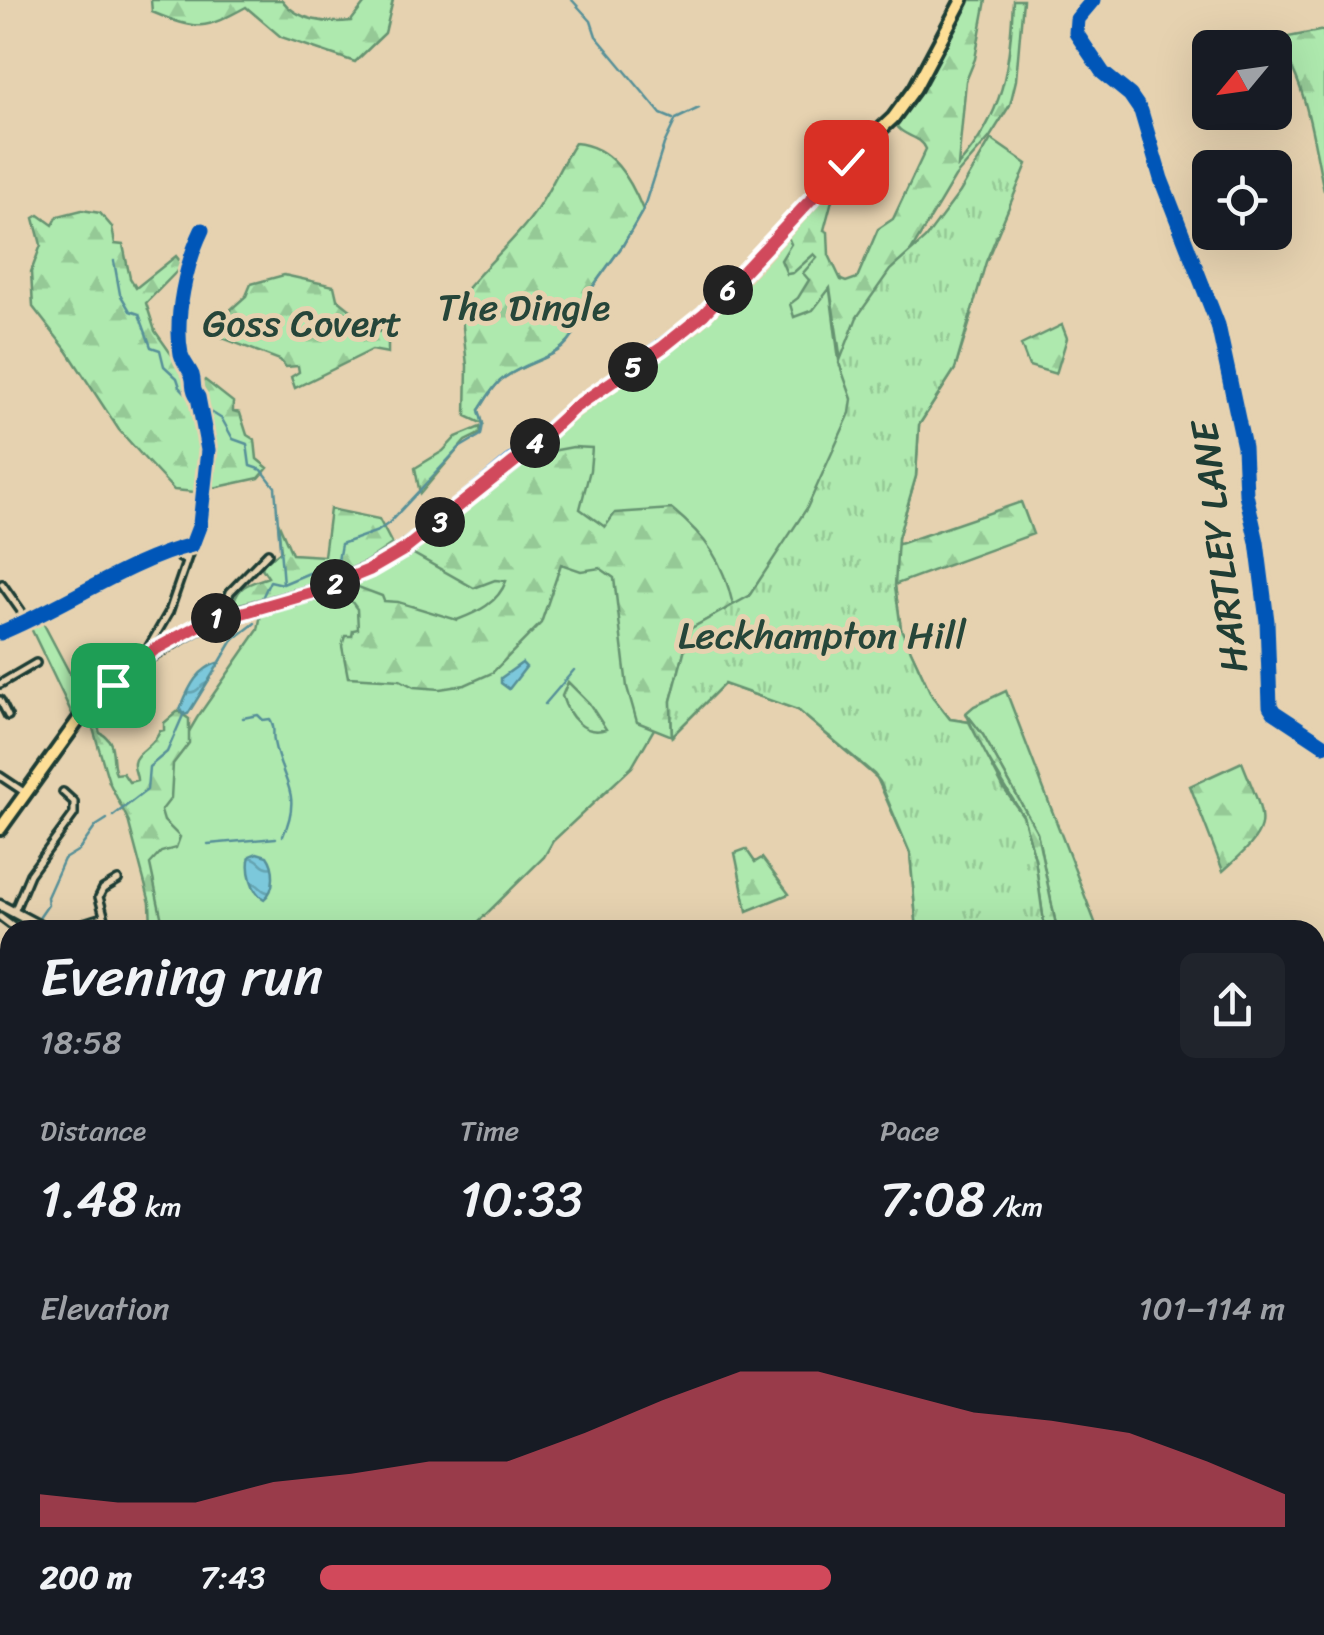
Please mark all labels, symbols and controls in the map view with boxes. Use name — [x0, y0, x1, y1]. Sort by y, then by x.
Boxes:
north arrow — [1192, 30, 1292, 130]
map controls — [1192, 30, 1292, 250]
pin — [804, 120, 889, 205]
icon: check — [819, 135, 874, 190]
button: locate — [1192, 150, 1292, 250]
pin: 6 — [703, 265, 753, 315]
text: 6 — [720, 265, 736, 314]
park label: The Dingle — [438, 274, 610, 341]
park label: Goss Covert — [202, 290, 402, 357]
pin: 5 — [608, 342, 658, 392]
text: 5 — [624, 342, 642, 391]
street label: HARTLEY LANE — [1171, 415, 1268, 677]
pin: 4 — [510, 418, 560, 468]
text: 4 — [526, 418, 544, 467]
pin: 3 — [415, 497, 465, 547]
text: 3 — [432, 497, 448, 546]
pin: 2 — [310, 559, 360, 609]
text: 2 — [327, 559, 343, 608]
pin: 1 — [191, 593, 241, 643]
text: 1 — [210, 593, 222, 642]
park label: Leckhampton Hill — [678, 602, 967, 669]
pin — [71, 643, 156, 728]
icon: arrive — [86, 658, 141, 713]
text: Evening run — [40, 928, 323, 1025]
button: share — [1180, 953, 1285, 1058]
text: 18:58 — [40, 1014, 122, 1071]
text: Distance — [40, 1106, 146, 1155]
text: Time — [460, 1106, 519, 1155]
text: Pace — [880, 1106, 939, 1155]
text: 1.48 — [40, 1155, 138, 1244]
text: 10:33 — [460, 1155, 583, 1244]
text: 7:08 — [880, 1155, 985, 1244]
text: km — [138, 1182, 182, 1231]
text: /km — [985, 1182, 1043, 1231]
text: Elevation — [40, 1280, 170, 1337]
text: 101–114 m — [1139, 1280, 1285, 1337]
text: 200 m — [40, 1549, 132, 1606]
text: 7:43 — [200, 1549, 266, 1606]

